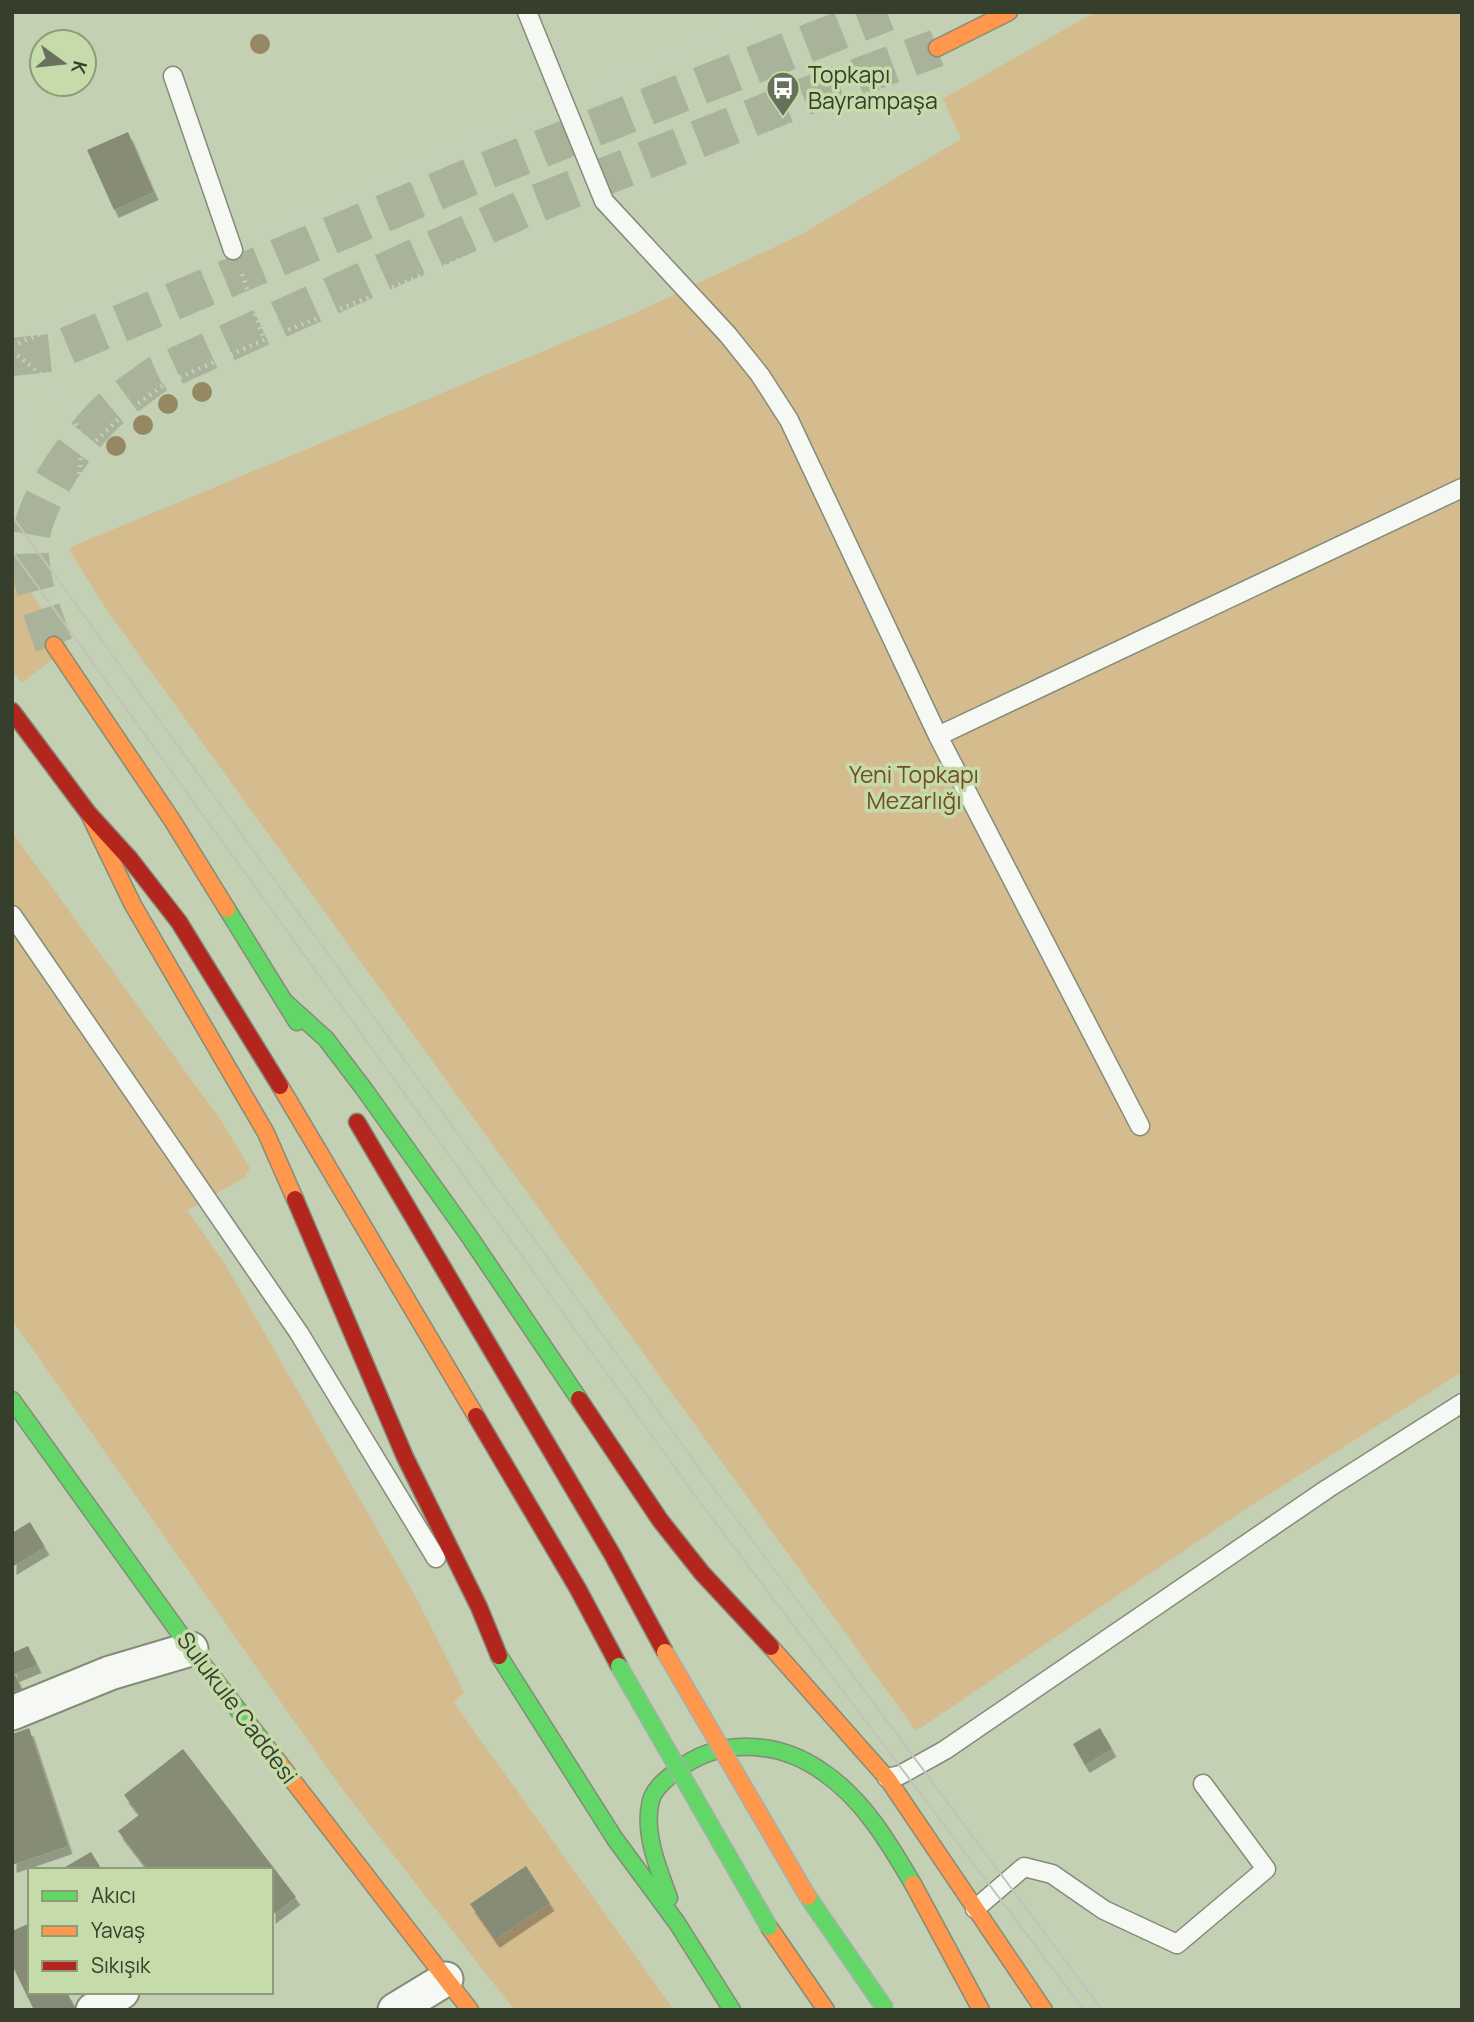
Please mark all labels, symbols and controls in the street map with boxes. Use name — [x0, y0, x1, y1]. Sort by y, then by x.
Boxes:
north arrow — [28, 28, 98, 98]
text: K — [65, 58, 94, 77]
place label: Topkapı Bayrampaşa — [808, 58, 938, 116]
bus stop icon: Topkapı Bayrampaşa — [764, 69, 802, 118]
park label: Yeni Topkapı Mezarlığı — [849, 758, 979, 816]
street label: Sulukule Caddesi — [170, 1625, 306, 1790]
legend — [28, 1868, 273, 1994]
text: Akıcı — [91, 1881, 136, 1909]
text: Yavaş — [91, 1916, 145, 1944]
text: Sıkışık — [91, 1951, 151, 1979]

